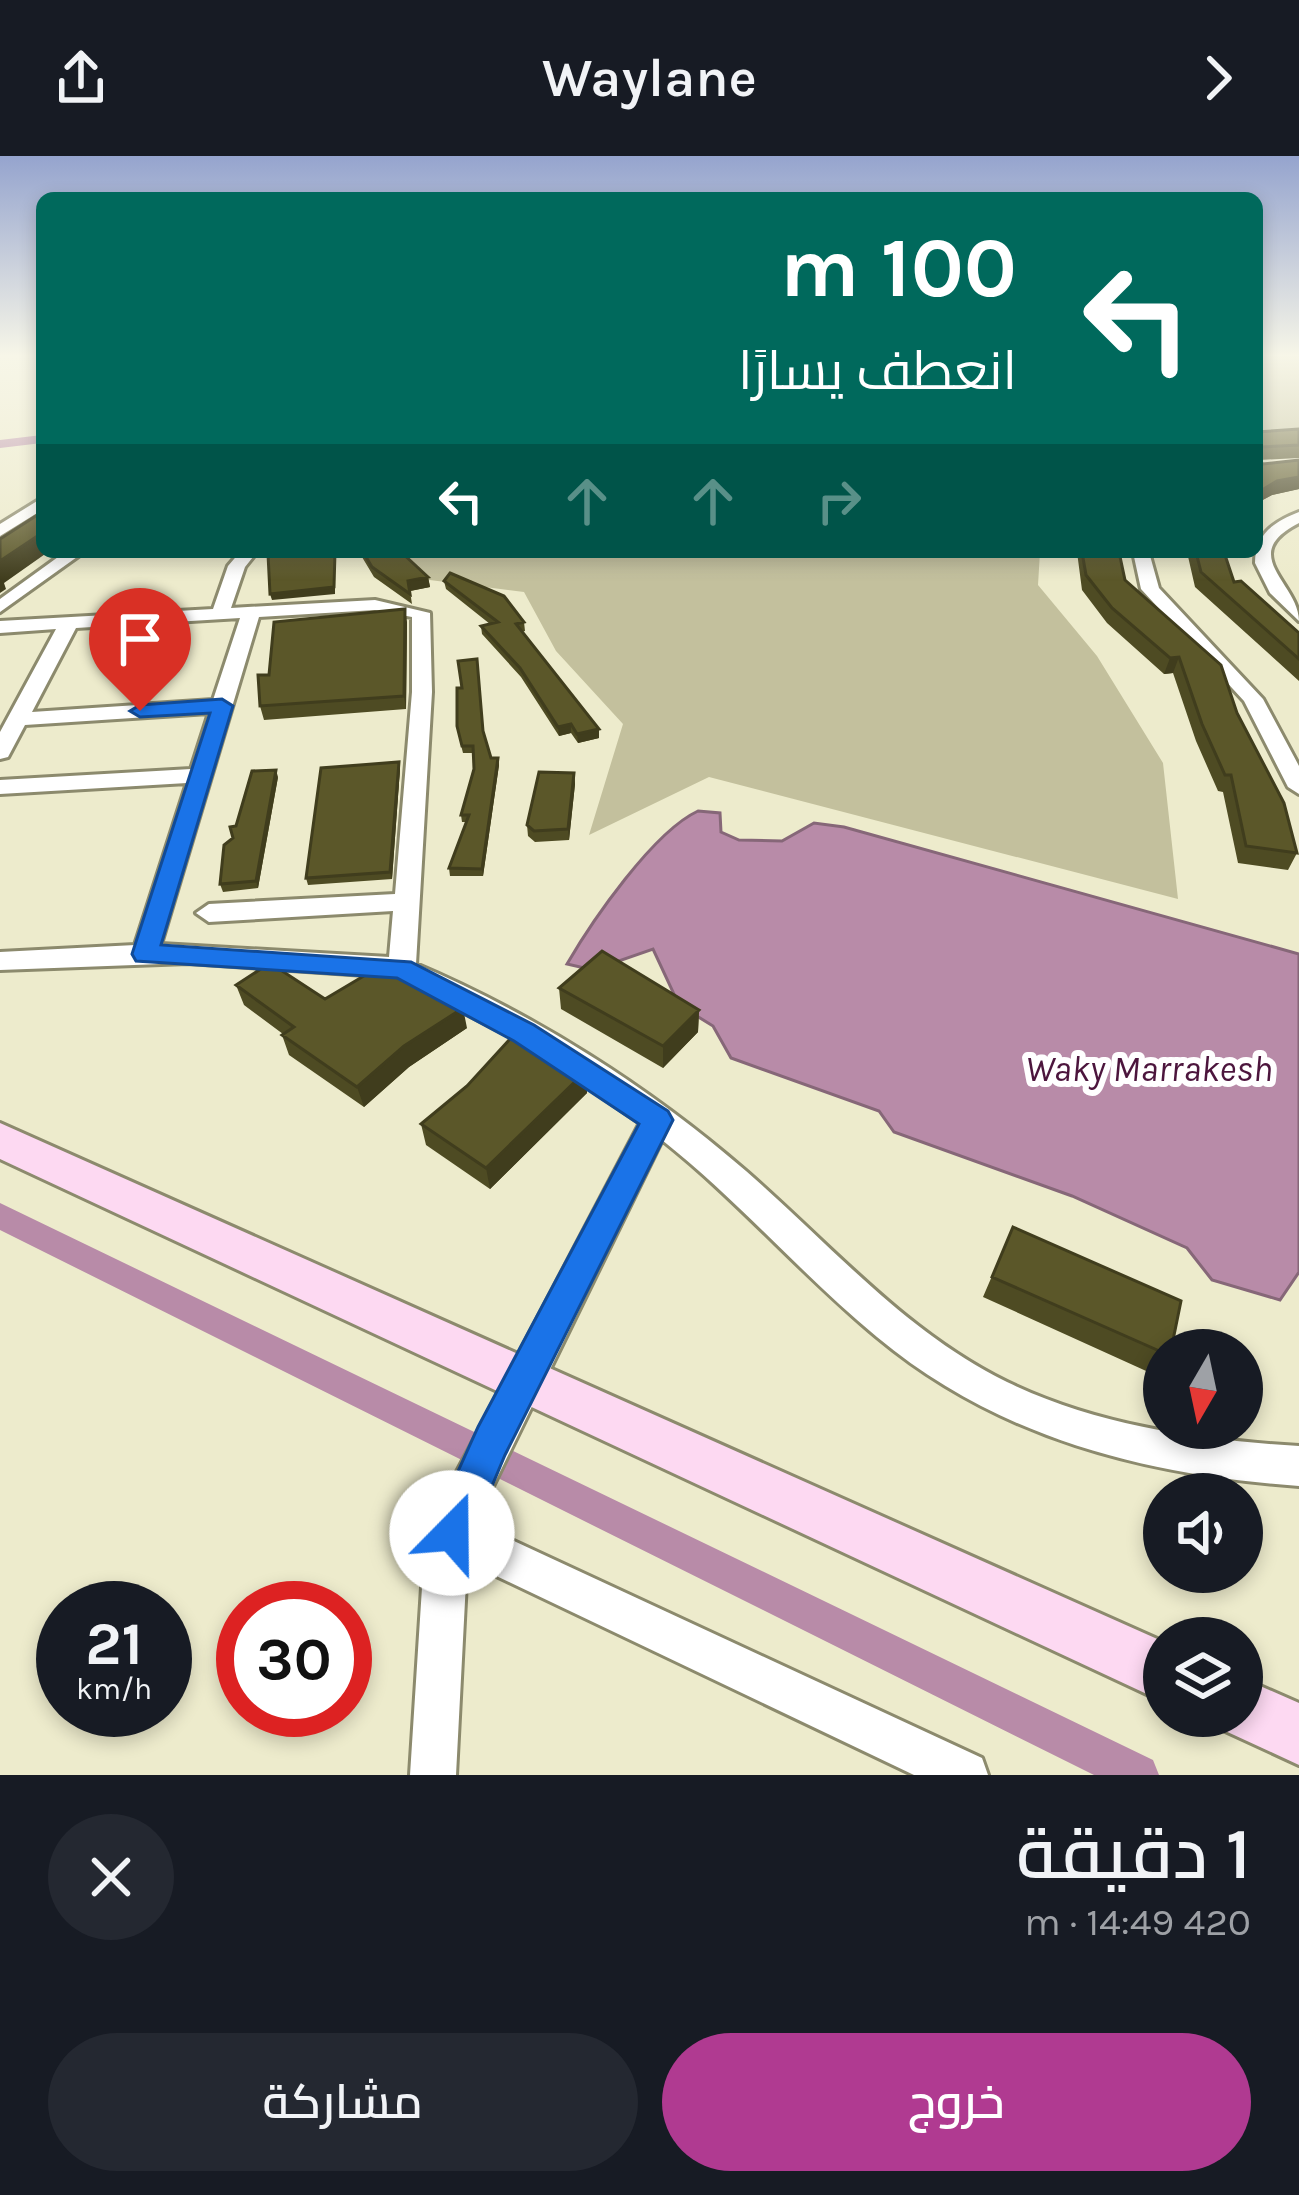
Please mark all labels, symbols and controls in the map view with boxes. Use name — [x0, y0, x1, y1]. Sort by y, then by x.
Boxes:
icon: share — [48, 45, 114, 111]
icon: forward — [1185, 45, 1251, 111]
text: Waylane — [542, 46, 757, 110]
text: 100 m — [780, 219, 1017, 317]
icon: left — [1059, 240, 1215, 396]
text: انعطف يسارًا — [738, 339, 1017, 403]
icon: left — [428, 468, 494, 534]
icon: ahead — [554, 468, 620, 534]
icon: ahead — [680, 468, 746, 534]
icon: right — [806, 468, 872, 534]
pin — [89, 588, 191, 711]
icon: arrive — [107, 606, 173, 672]
water label: Waky Marrakesh — [1025, 1048, 1273, 1090]
north arrow — [1143, 1329, 1263, 1449]
map controls — [1143, 1329, 1263, 1737]
position arrow — [389, 1470, 515, 1596]
button: sound — [1143, 1473, 1263, 1593]
speed limit sign: 30 — [216, 1581, 372, 1737]
text: 21 — [85, 1609, 143, 1679]
button: layers — [1143, 1617, 1263, 1737]
text: km/h — [76, 1671, 152, 1707]
text: 1 دقيقة — [1016, 1812, 1251, 1896]
button: close — [48, 1814, 174, 1940]
text: 420 m · 14:49 — [1024, 1899, 1251, 1945]
button: مشاركة — [48, 2033, 638, 2171]
button: خروج — [662, 2033, 1251, 2171]

